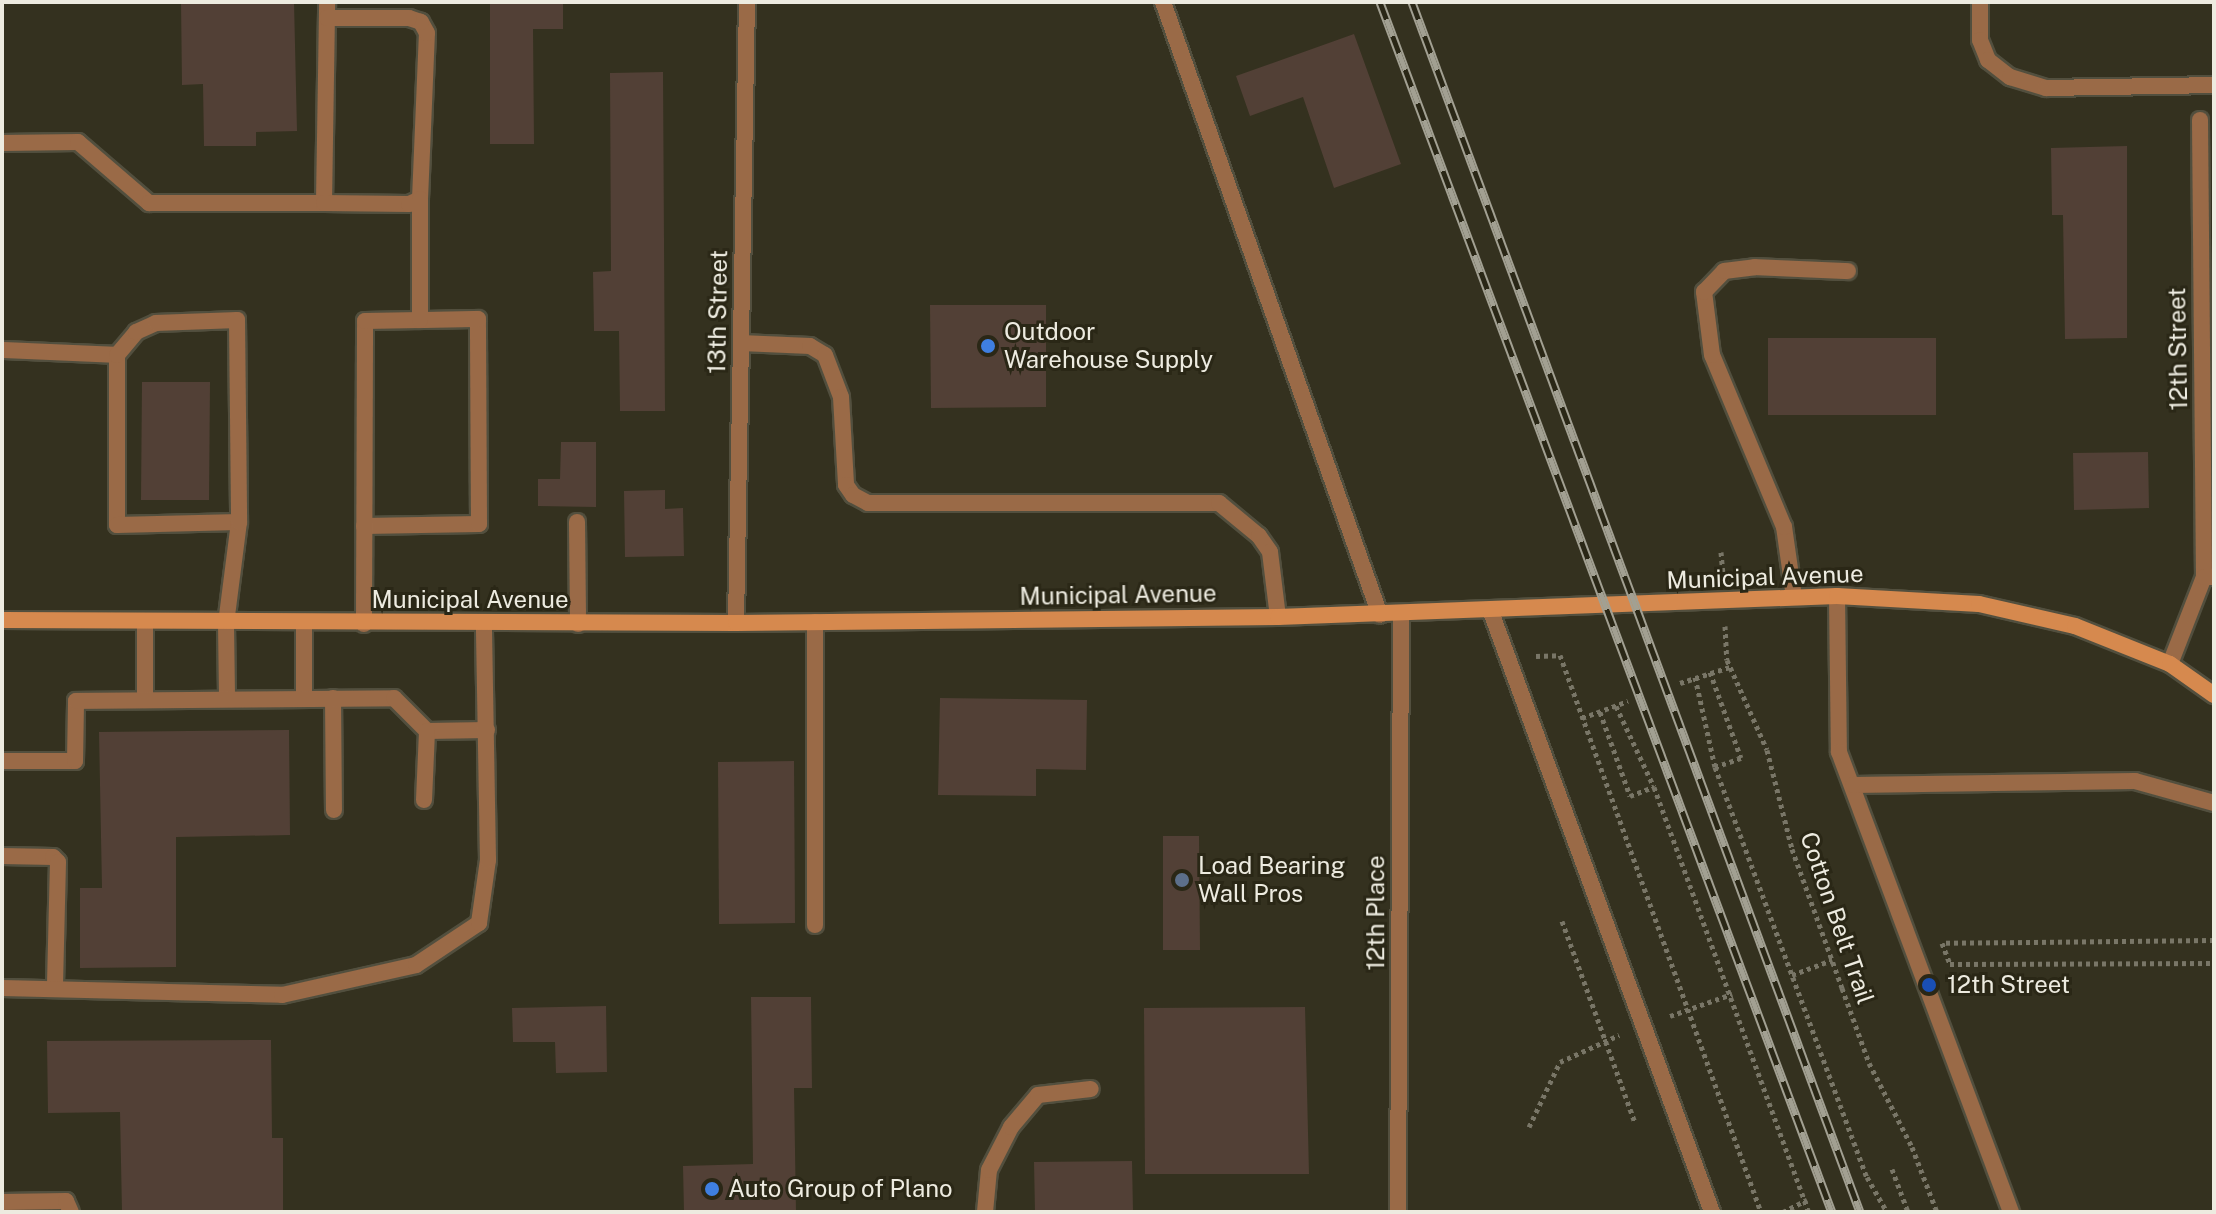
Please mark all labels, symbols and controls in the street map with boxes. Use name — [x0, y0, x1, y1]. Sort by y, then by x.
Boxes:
street label: 13th Street — [703, 250, 733, 374]
street label: 12th Street — [2163, 287, 2193, 411]
place label: Outdoor Warehouse Supply — [1004, 318, 1213, 374]
marker: Outdoor Warehouse Supply — [979, 337, 997, 355]
street label: Municipal Avenue — [1666, 559, 1864, 595]
street label: Municipal Avenue — [1019, 579, 1217, 611]
street label: Municipal Avenue — [371, 586, 569, 614]
street label: Cotton Belt Trail — [1794, 828, 1880, 1008]
place label: Load Bearing Wall Pros — [1198, 852, 1345, 908]
street label: 12th Place — [1362, 855, 1390, 971]
marker: Load Bearing Wall Pros — [1173, 871, 1191, 889]
place label: 12th Street — [1947, 971, 2070, 999]
marker: 12th Street — [1918, 974, 1940, 996]
place label: Auto Group of Plano — [728, 1175, 953, 1203]
marker: Auto Group of Plano — [703, 1180, 721, 1198]

